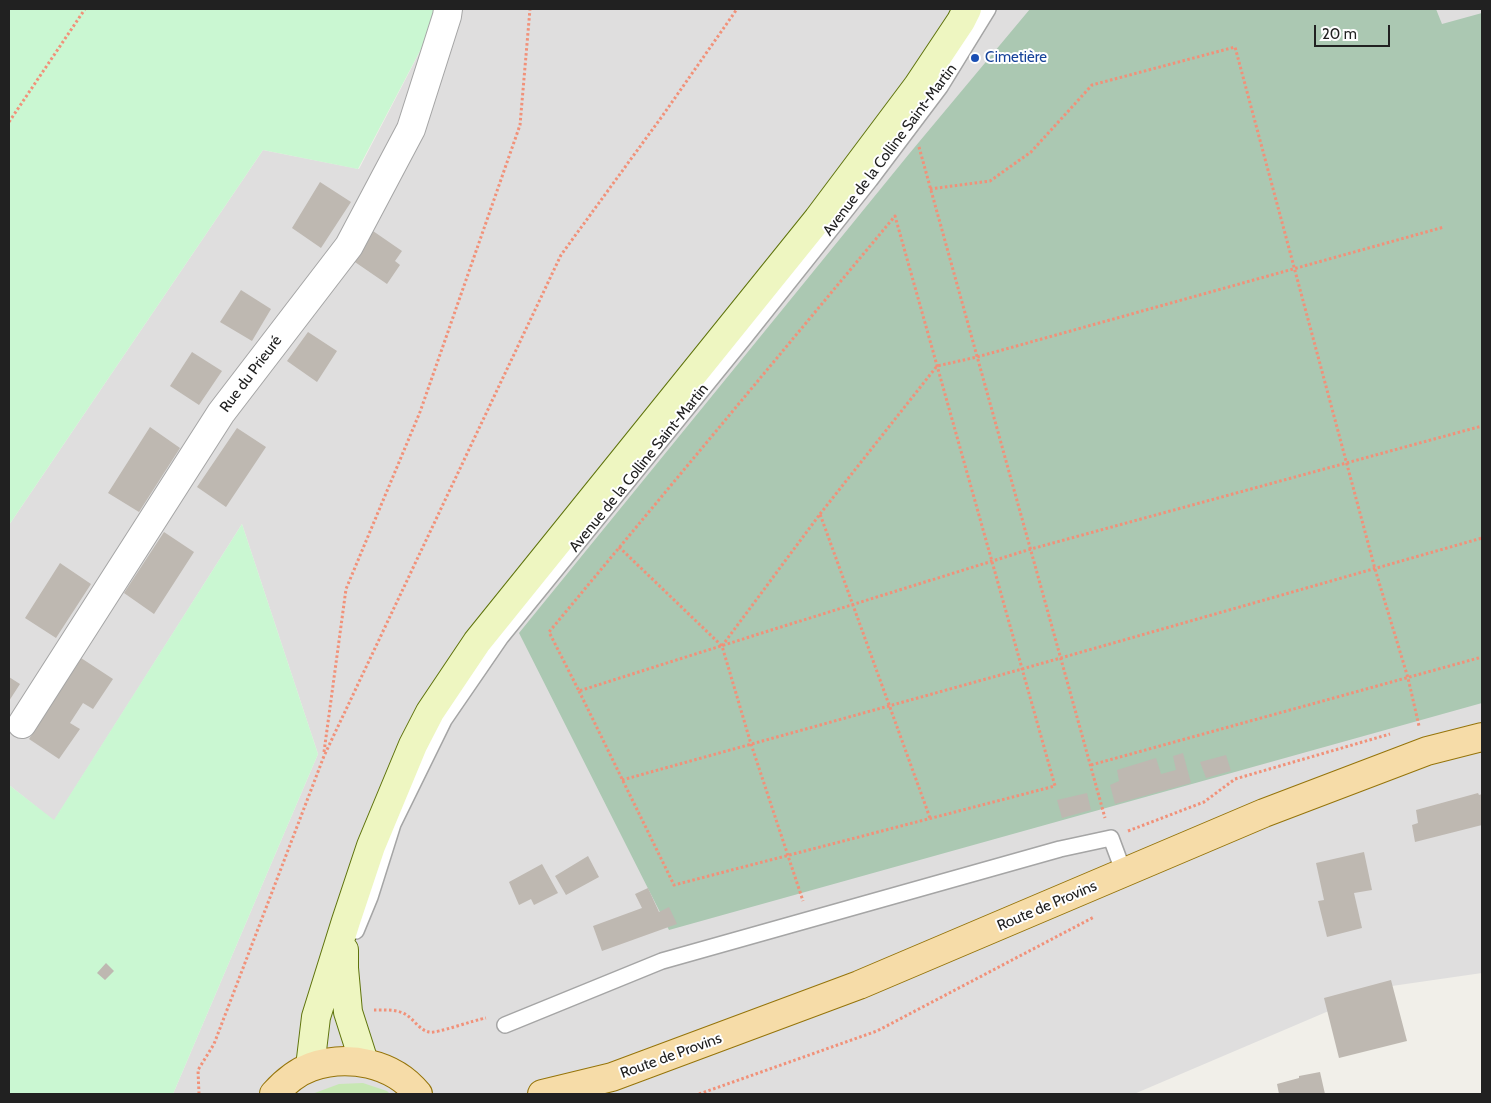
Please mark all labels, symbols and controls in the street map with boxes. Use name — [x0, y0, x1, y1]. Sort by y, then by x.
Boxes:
scale bar — [1316, 15, 1392, 47]
text: 20 m — [1322, 25, 1357, 43]
place label: Cimetière — [985, 49, 1047, 67]
marker: Cimetière — [969, 52, 981, 64]
street label: Avenue de la Colline Saint-Martin — [819, 60, 961, 240]
street label: Rue du Prieuré — [216, 332, 286, 416]
street label: Avenue de la Colline Saint-Martin — [566, 380, 712, 556]
street label: Route de Provins — [994, 877, 1100, 935]
street label: Route de Provins — [618, 1029, 724, 1083]

